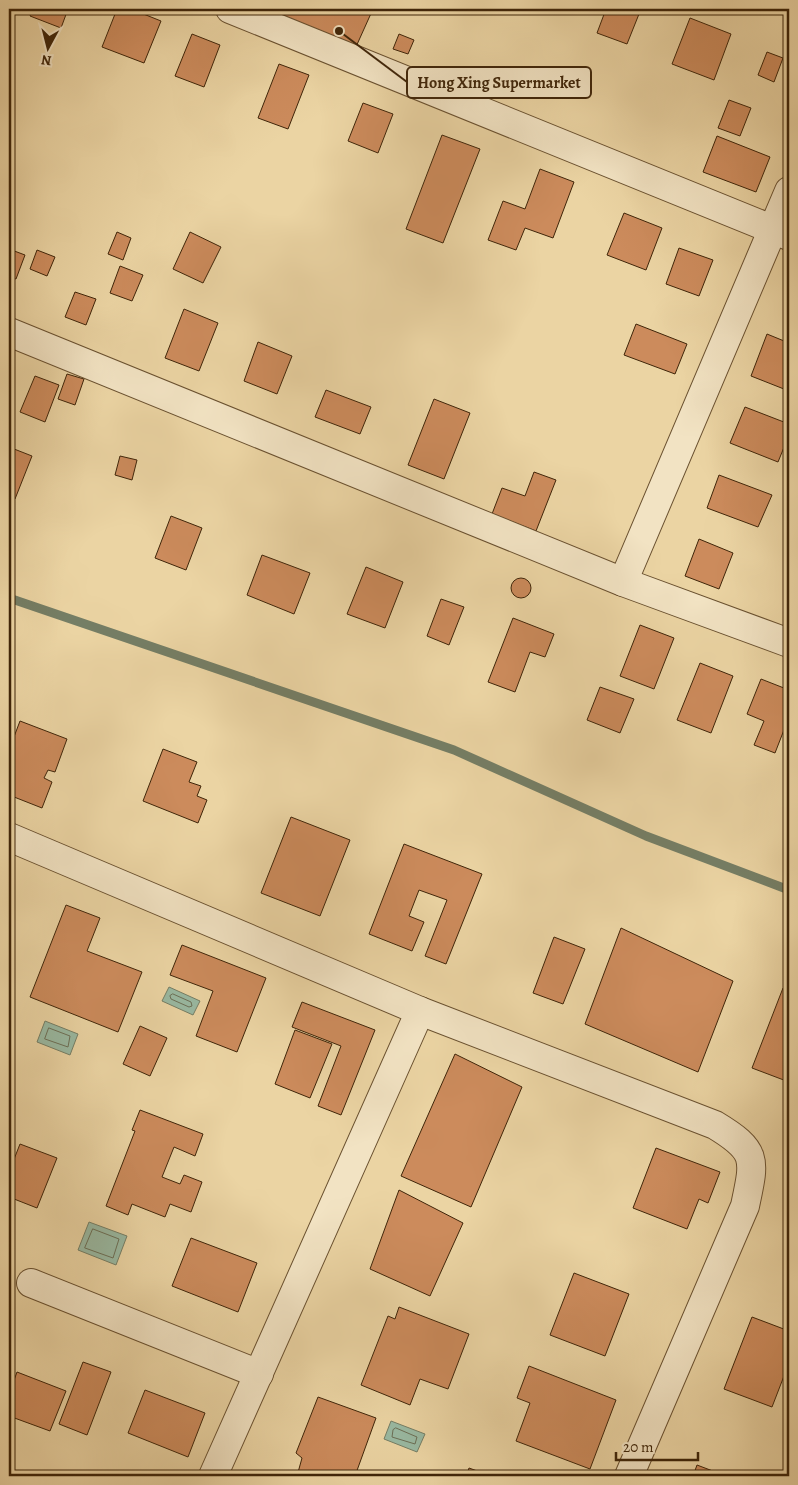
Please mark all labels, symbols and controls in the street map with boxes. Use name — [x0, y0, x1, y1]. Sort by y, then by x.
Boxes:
north arrow — [22, 22, 72, 72]
text: N — [40, 50, 53, 70]
callout: Hong Xing Supermarket — [407, 67, 591, 98]
text: Hong Xing Supermarket — [417, 72, 581, 94]
scale bar — [616, 1430, 698, 1462]
text: 20 m — [623, 1437, 654, 1457]

